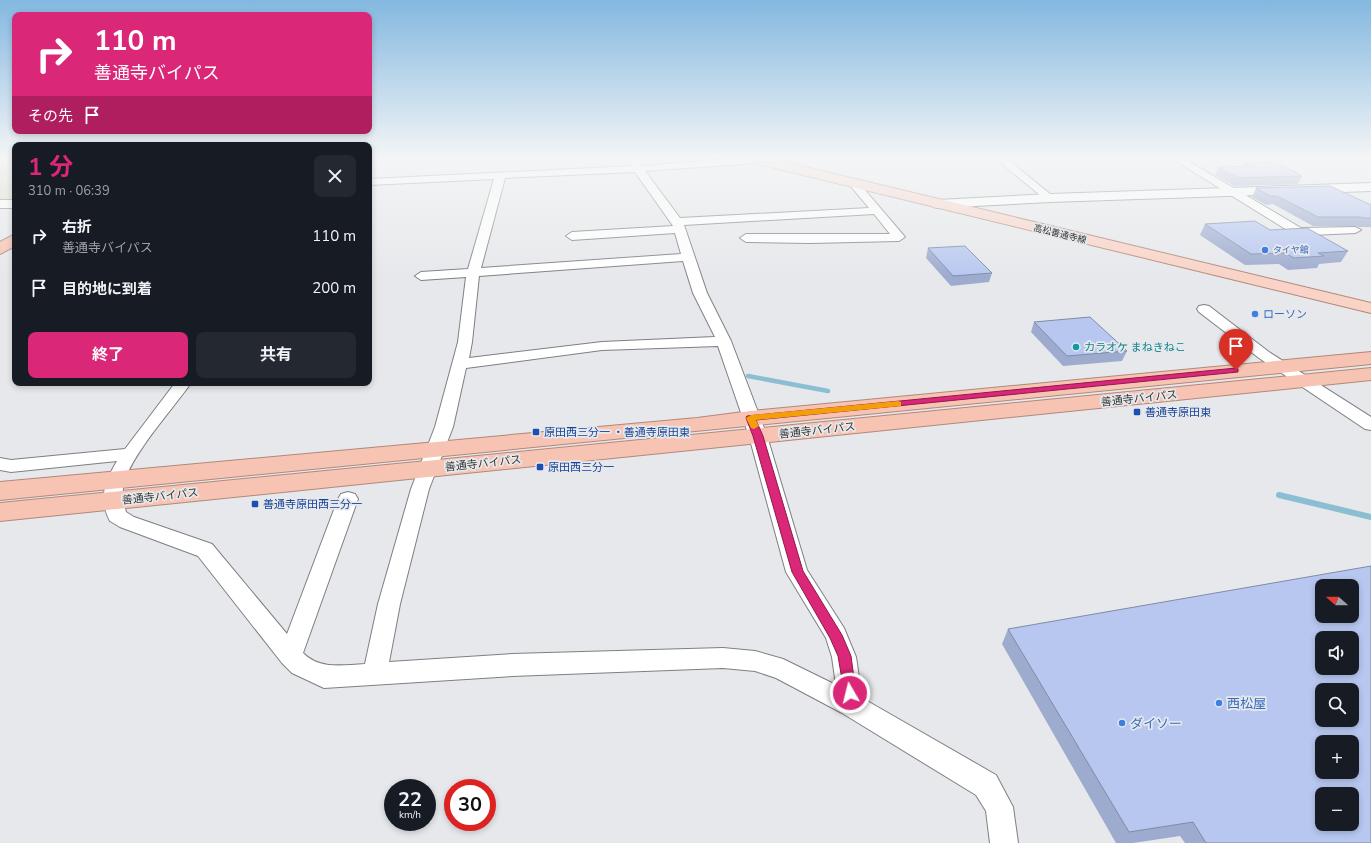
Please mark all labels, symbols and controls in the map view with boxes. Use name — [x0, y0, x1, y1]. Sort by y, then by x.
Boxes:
text: 110 m — [94, 22, 177, 60]
icon: right — [28, 28, 80, 80]
text: 善通寺バイパス — [94, 61, 220, 85]
icon: arrive — [81, 104, 103, 126]
text: その先 — [28, 106, 73, 126]
text: 1 分 — [28, 151, 73, 183]
button: close — [314, 155, 356, 197]
text: 310 m · 06:39 — [28, 182, 110, 200]
text: 右折 — [62, 217, 92, 237]
street label: 高松善通寺線 — [1032, 222, 1089, 247]
icon: right — [28, 225, 50, 247]
text: 110 m — [312, 226, 356, 246]
text: 善通寺バイパス — [62, 239, 153, 257]
place label: タイヤ館 — [1273, 244, 1309, 256]
marker: タイヤ館 — [1260, 245, 1270, 255]
icon: arrive — [28, 277, 50, 299]
text: 200 m — [312, 278, 356, 298]
text: 目的地に到着 — [62, 279, 152, 299]
place label: ローソン — [1263, 307, 1307, 322]
marker: ローソン — [1250, 309, 1260, 319]
pin — [1219, 329, 1253, 370]
button: 終了 — [28, 332, 188, 378]
button: 共有 — [196, 332, 356, 378]
icon: arrive — [1225, 335, 1247, 357]
place label: カラオケ まねきねこ — [1084, 340, 1186, 355]
marker: カラオケ まねきねこ — [1071, 342, 1081, 352]
street label: 善通寺バイパス — [1100, 387, 1178, 410]
place label: 善通寺原田東 — [1145, 405, 1211, 420]
marker: 善通寺原田東 — [1132, 407, 1142, 417]
street label: 善通寺バイパス — [778, 419, 856, 442]
place label: 原田西三分一 ・善通寺原田東 — [544, 425, 690, 440]
marker: 原田西三分一 ・善通寺原田東 — [531, 427, 541, 437]
street label: 善通寺バイパス — [444, 452, 522, 475]
place label: 原田西三分一 — [548, 460, 614, 475]
marker: 原田西三分一 — [535, 462, 545, 472]
street label: 善通寺バイパス — [121, 485, 199, 508]
place label: 善通寺原田西三分一 — [263, 497, 362, 512]
marker: 善通寺原田西三分一 — [250, 499, 260, 509]
north arrow — [1315, 579, 1359, 623]
map controls — [1315, 579, 1359, 831]
button: sound — [1315, 631, 1359, 675]
position arrow — [829, 672, 871, 714]
button: search — [1315, 683, 1359, 727]
place label: 西松屋 — [1227, 695, 1266, 713]
marker: 西松屋 — [1214, 698, 1224, 708]
place label: ダイソー — [1130, 715, 1182, 733]
marker: ダイソー — [1117, 718, 1127, 728]
button: + — [1315, 735, 1359, 779]
speed limit sign: 30 — [444, 779, 496, 831]
text: 22 — [398, 786, 422, 813]
button: − — [1315, 787, 1359, 831]
text: km/h — [399, 808, 421, 822]

